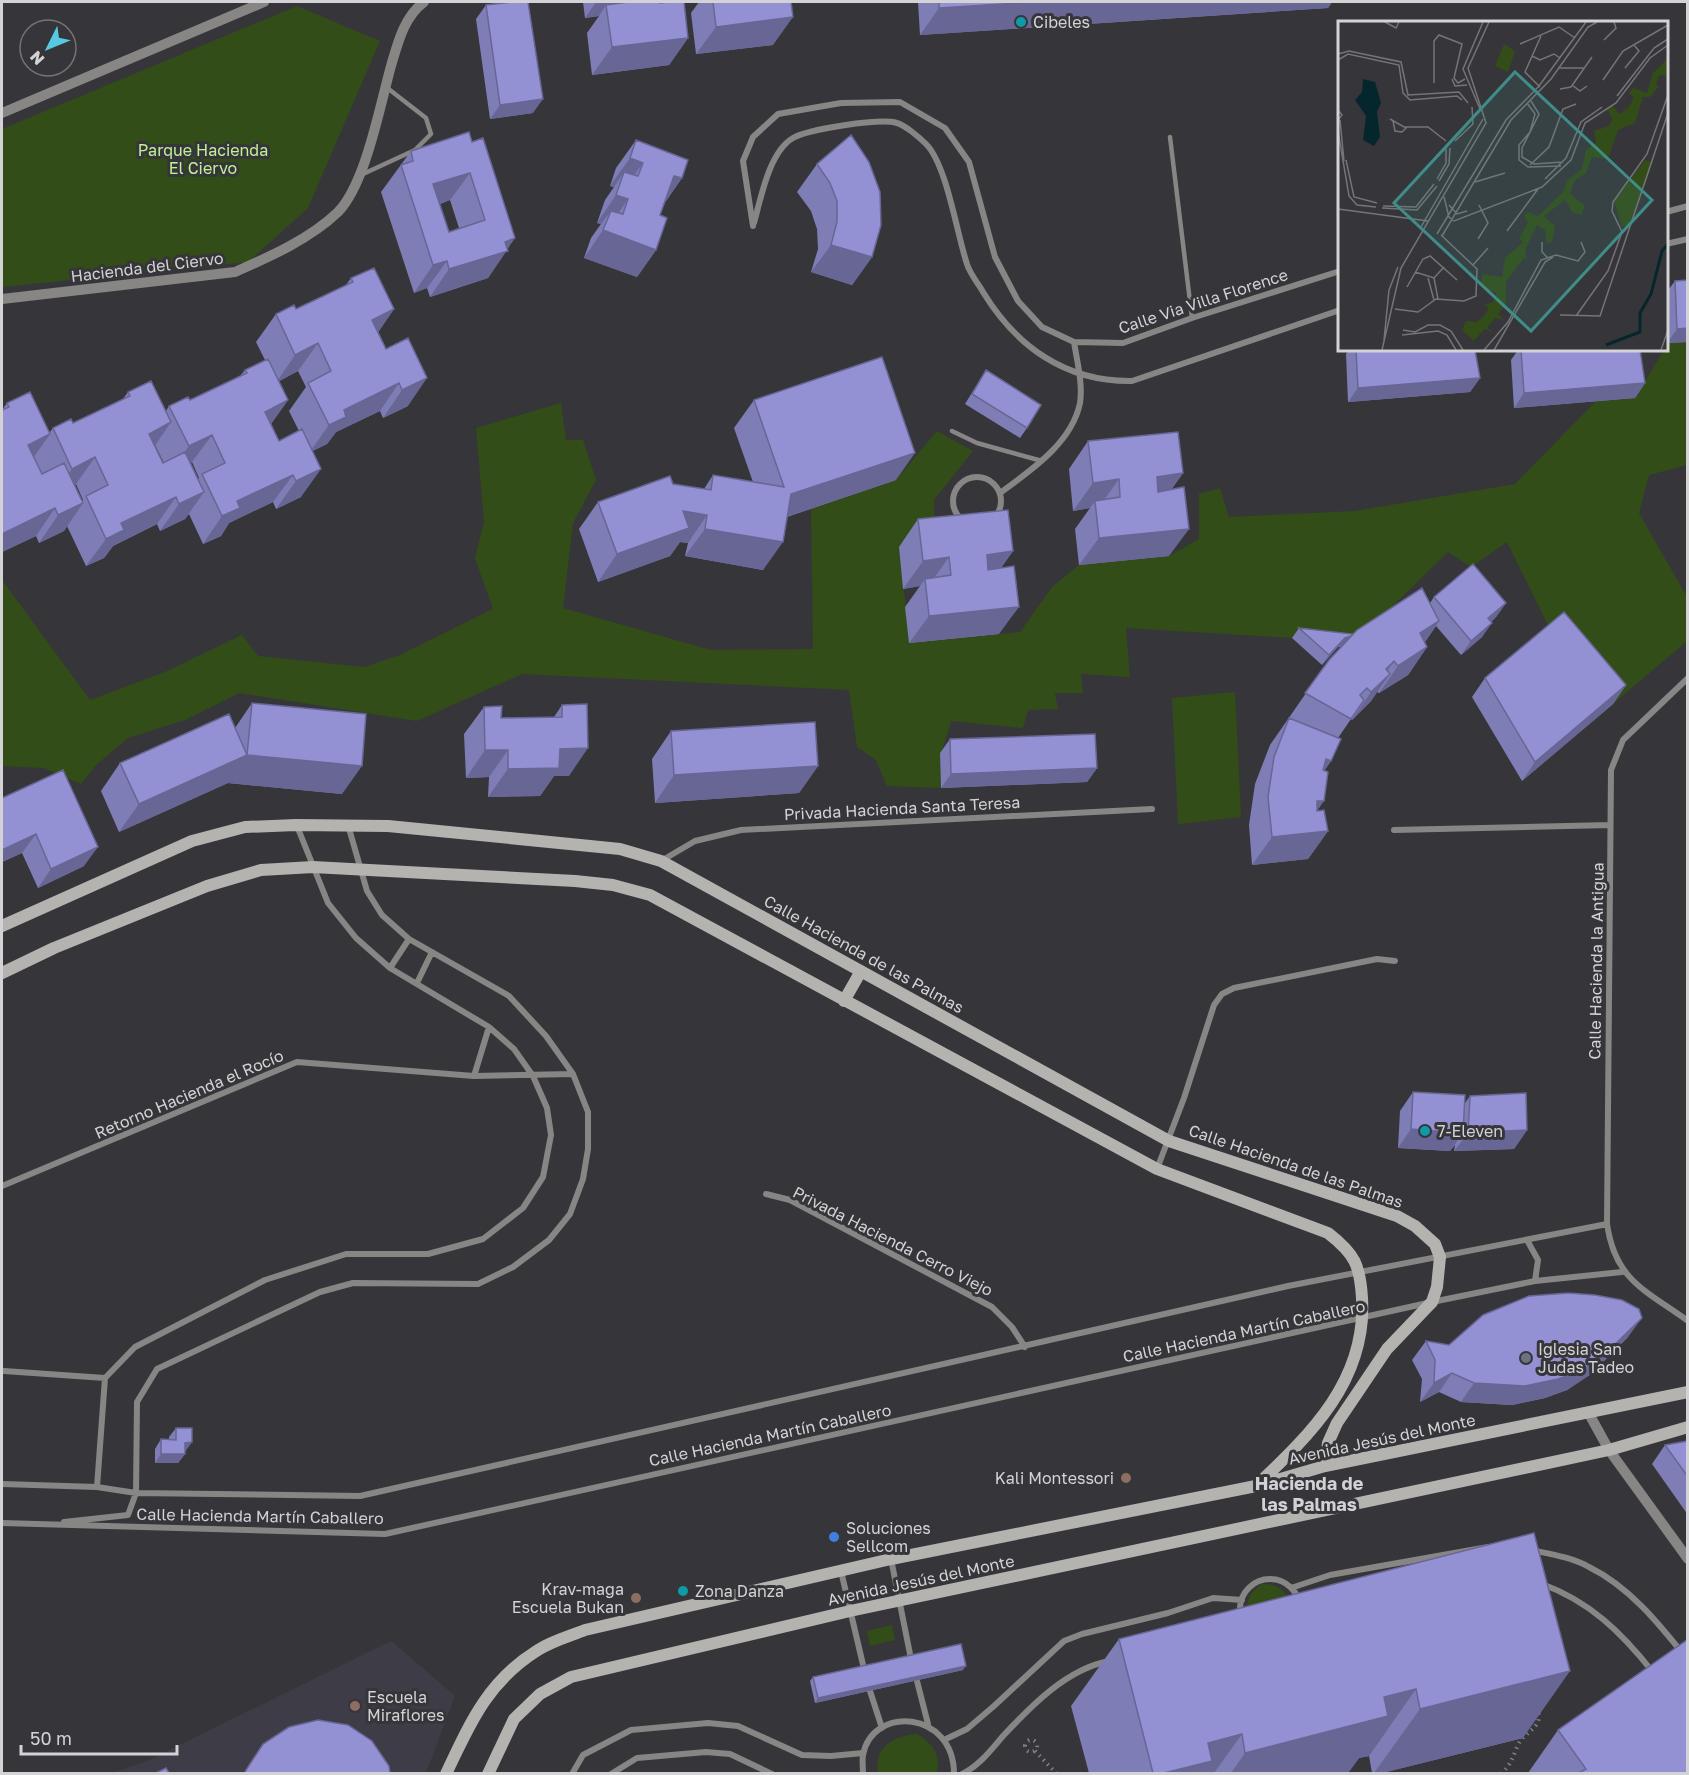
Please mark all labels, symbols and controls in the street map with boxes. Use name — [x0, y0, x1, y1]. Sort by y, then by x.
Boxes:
place label: Cibeles — [1033, 12, 1090, 32]
marker: Cibeles — [1014, 15, 1028, 29]
north arrow — [18, 18, 78, 78]
inset map — [1338, 21, 1668, 351]
text: N — [26, 47, 48, 70]
park label: Parque Hacienda El Ciervo — [138, 140, 268, 178]
street label: Hacienda del Ciervo — [69, 248, 225, 286]
street label: Calle Via Villa Florence — [1116, 264, 1290, 338]
street label: Privada Hacienda Santa Teresa — [783, 792, 1021, 824]
street label: Calle Hacienda la Antigua — [1584, 862, 1608, 1060]
street label: Calle Hacienda de las Palmas — [761, 891, 967, 1017]
street label: Retorno Hacienda el Rocío — [92, 1045, 286, 1143]
street label: Calle Hacienda de las Palmas — [1186, 1120, 1406, 1212]
place label: 7-Eleven — [1437, 1121, 1503, 1141]
marker: 7-Eleven — [1418, 1124, 1432, 1138]
street label: Privada Hacienda Cerro Viejo — [790, 1182, 996, 1300]
street label: Calle Hacienda Martín Caballero — [1121, 1296, 1367, 1366]
place label: Iglesia San Judas Tadeo — [1538, 1339, 1634, 1377]
marker: Iglesia San Judas Tadeo — [1519, 1351, 1533, 1365]
street label: Calle Hacienda Martín Caballero — [647, 1400, 893, 1470]
street label: Avenida Jesús del Monte — [1287, 1409, 1477, 1469]
place label: Kali Montessori — [995, 1468, 1114, 1488]
marker: Kali Montessori — [1119, 1471, 1133, 1485]
district label: Hacienda de las Palmas — [1255, 1472, 1364, 1515]
street label: Calle Hacienda Martín Caballero — [136, 1504, 384, 1528]
place label: Soluciones Sellcom — [846, 1518, 931, 1556]
marker: Soluciones Sellcom — [827, 1530, 841, 1544]
street label: Avenida Jesús del Monte — [826, 1550, 1016, 1610]
place label: Krav-maga Escuela Bukan — [512, 1579, 624, 1617]
place label: Zona Danza — [695, 1581, 784, 1601]
marker: Zona Danza — [676, 1584, 690, 1598]
marker: Krav-maga Escuela Bukan — [629, 1591, 643, 1605]
place label: Escuela Miraflores — [367, 1687, 444, 1725]
marker: Escuela Miraflores — [348, 1699, 362, 1713]
scale bar — [21, 1718, 177, 1756]
text: 50 m — [30, 1727, 72, 1749]

